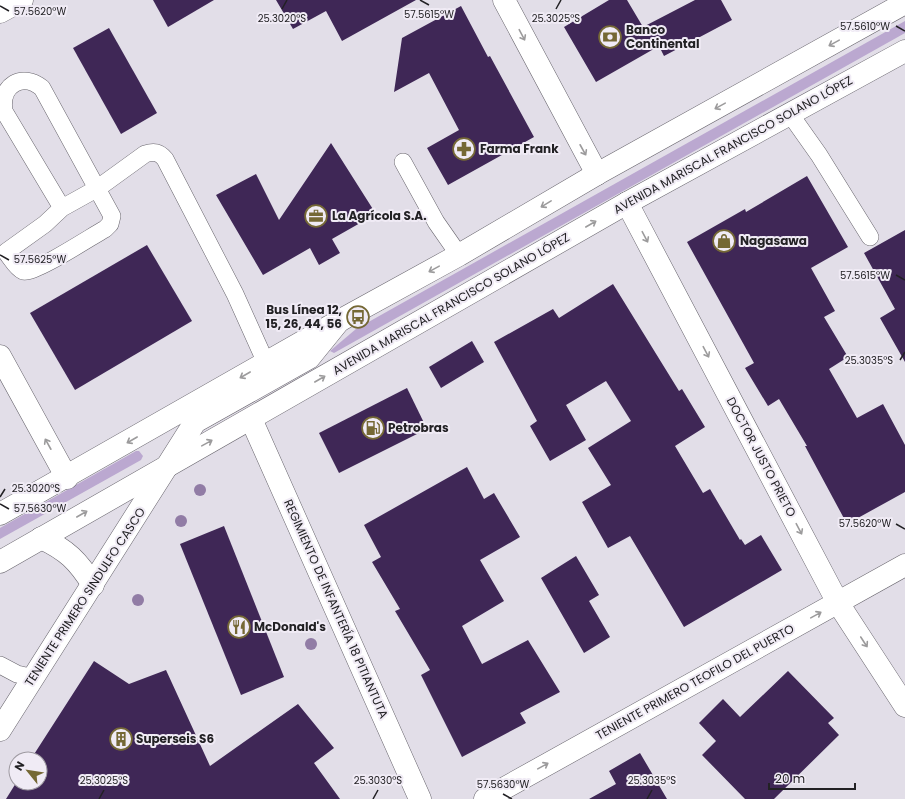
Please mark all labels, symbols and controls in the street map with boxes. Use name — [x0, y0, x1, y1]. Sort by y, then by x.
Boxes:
text: 57.5620°W — [14, 4, 66, 19]
text: 57.5615°W — [404, 7, 454, 22]
text: 25.3020°S — [258, 11, 306, 26]
text: 25.3025°S — [532, 11, 580, 26]
text: 57.5610°W — [840, 19, 890, 34]
place label: Banco Continental — [626, 21, 699, 52]
bank icon: Banco Continental — [597, 24, 623, 50]
one-way arrow — [519, 28, 526, 40]
one-way arrow — [828, 39, 840, 47]
street label: AVENIDA MARISCAL FRANCISCO SOLANO LÓPEZ — [610, 71, 855, 218]
one-way arrow — [715, 102, 727, 110]
pharmacy icon: Farma Frank — [451, 136, 477, 162]
place label: Farma Frank — [480, 140, 559, 157]
one-way arrow — [579, 143, 587, 155]
one-way arrow — [540, 201, 552, 209]
office icon: La Agrícola S.A. — [303, 203, 329, 229]
place label: La Agrícola S.A. — [332, 207, 427, 224]
one-way arrow — [585, 219, 597, 227]
street label: AVENIDA MARISCAL FRANCISCO SOLANO LÓPEZ — [329, 228, 572, 379]
shop icon: Nagasawa — [711, 228, 737, 254]
one-way arrow — [642, 231, 649, 243]
place label: Nagasawa — [740, 232, 807, 249]
text: 57.5625°W — [14, 252, 66, 267]
one-way arrow — [428, 266, 440, 274]
text: 57.5615°W — [840, 268, 890, 283]
place label: Bus Línea 12, 15, 26, 44, 56 — [266, 301, 342, 332]
bus stop icon: Bus Línea 12, 15, 26, 44, 56 — [345, 304, 371, 330]
one-way arrow — [703, 346, 710, 358]
text: 25.3035°S — [845, 353, 893, 368]
one-way arrow — [239, 372, 251, 380]
one-way arrow — [314, 375, 326, 383]
street label: DOCTOR JUSTO PRIETO — [723, 394, 800, 520]
fuel station icon: Petrobras — [360, 415, 386, 441]
place label: Petrobras — [388, 419, 449, 436]
one-way arrow — [126, 437, 138, 445]
one-way arrow — [44, 438, 52, 450]
one-way arrow — [201, 439, 213, 446]
text: 25.3020°S — [12, 481, 60, 496]
street label: REGIMIENTO DE INFANTERÍA 18 PITIANTUTA — [280, 496, 393, 721]
text: 57.5630°W — [14, 501, 66, 516]
street label: TENIENTE PRIMERO SINDULFO CASCO — [20, 504, 149, 689]
one-way arrow — [76, 510, 88, 518]
text: 57.5620°W — [839, 516, 891, 531]
one-way arrow — [796, 523, 804, 535]
one-way arrow — [810, 611, 822, 618]
restaurant icon: McDonald's — [226, 614, 252, 640]
place label: McDonald's — [254, 618, 326, 635]
street label: TENIENTE PRIMERO TEOFILO DEL PUERTO — [592, 620, 797, 743]
one-way arrow — [860, 636, 868, 648]
building icon: Superseis S6 — [108, 726, 134, 752]
place label: Superseis S6 — [136, 730, 214, 747]
north arrow — [8, 751, 48, 791]
text: N — [10, 758, 28, 774]
one-way arrow — [537, 762, 549, 770]
scale bar — [769, 765, 855, 791]
text: 20 m — [775, 770, 805, 787]
text: 25.3025°S — [80, 773, 128, 788]
text: 25.3030°S — [354, 773, 402, 788]
text: 25.3035°S — [628, 773, 676, 788]
text: 57.5630°W — [477, 777, 529, 792]

